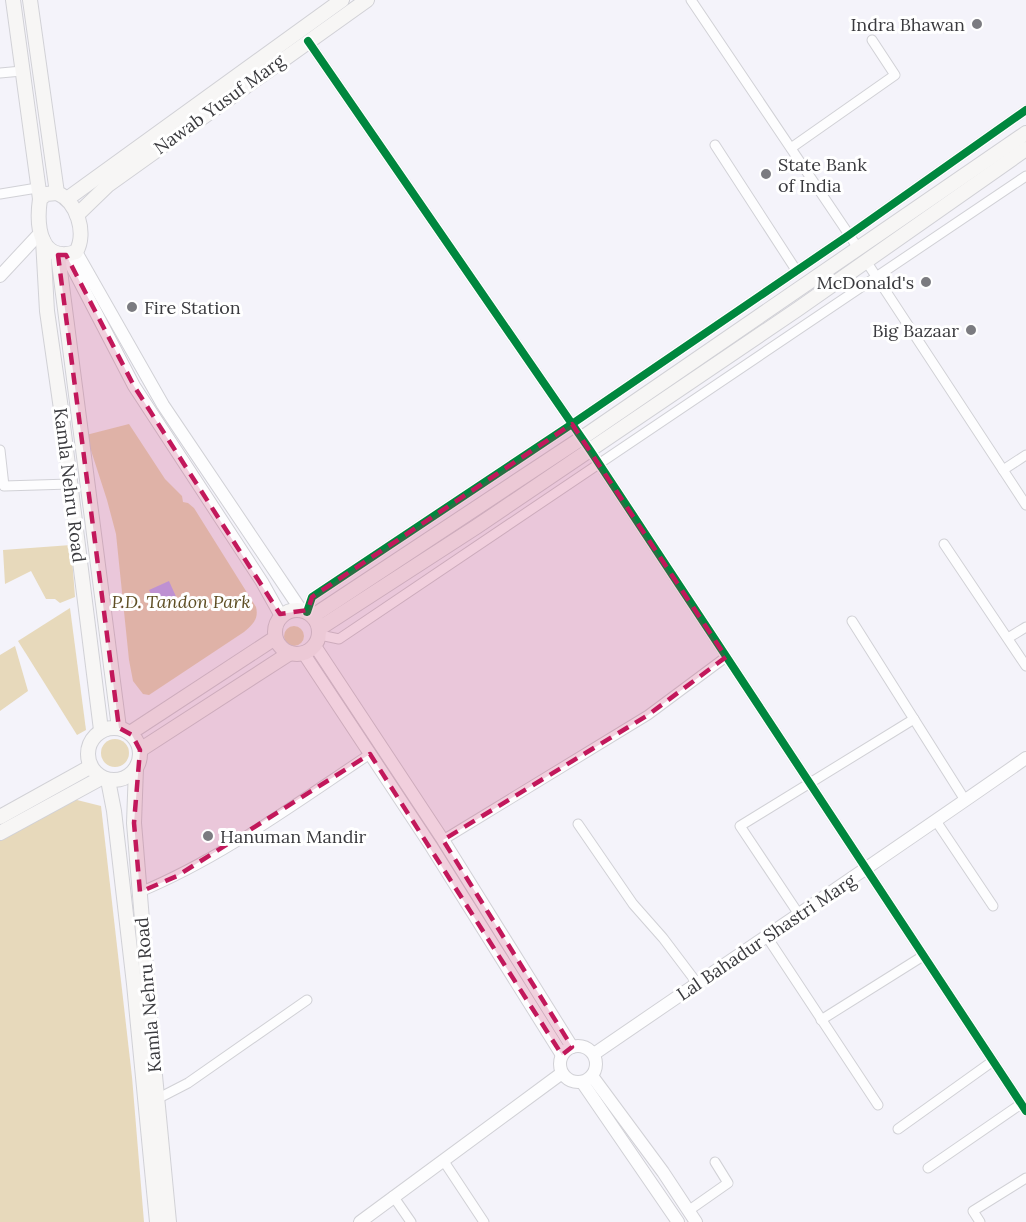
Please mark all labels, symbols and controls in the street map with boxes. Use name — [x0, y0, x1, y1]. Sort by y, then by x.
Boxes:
place label: Indra Bhawan — [850, 13, 965, 36]
marker: Indra Bhawan — [970, 17, 984, 31]
street label: Nawab Yusuf Marg — [149, 48, 290, 159]
place label: State Bank of India — [778, 153, 867, 197]
marker: State Bank of India — [759, 167, 773, 181]
place label: McDonald's — [816, 271, 914, 294]
marker: McDonald's — [919, 275, 933, 289]
place label: Fire Station — [144, 296, 241, 319]
marker: Fire Station — [125, 300, 139, 314]
place label: Big Bazaar — [872, 319, 959, 342]
marker: Big Bazaar — [964, 323, 978, 337]
street label: Kamla Nehru Road — [49, 406, 91, 564]
park label: P.D. Tandon Park — [111, 590, 251, 613]
place label: Hanuman Mandir — [220, 825, 366, 848]
marker: Hanuman Mandir — [201, 829, 215, 843]
street label: Lal Bahadur Shastri Marg — [672, 868, 861, 1006]
street label: Kamla Nehru Road — [130, 916, 166, 1074]

